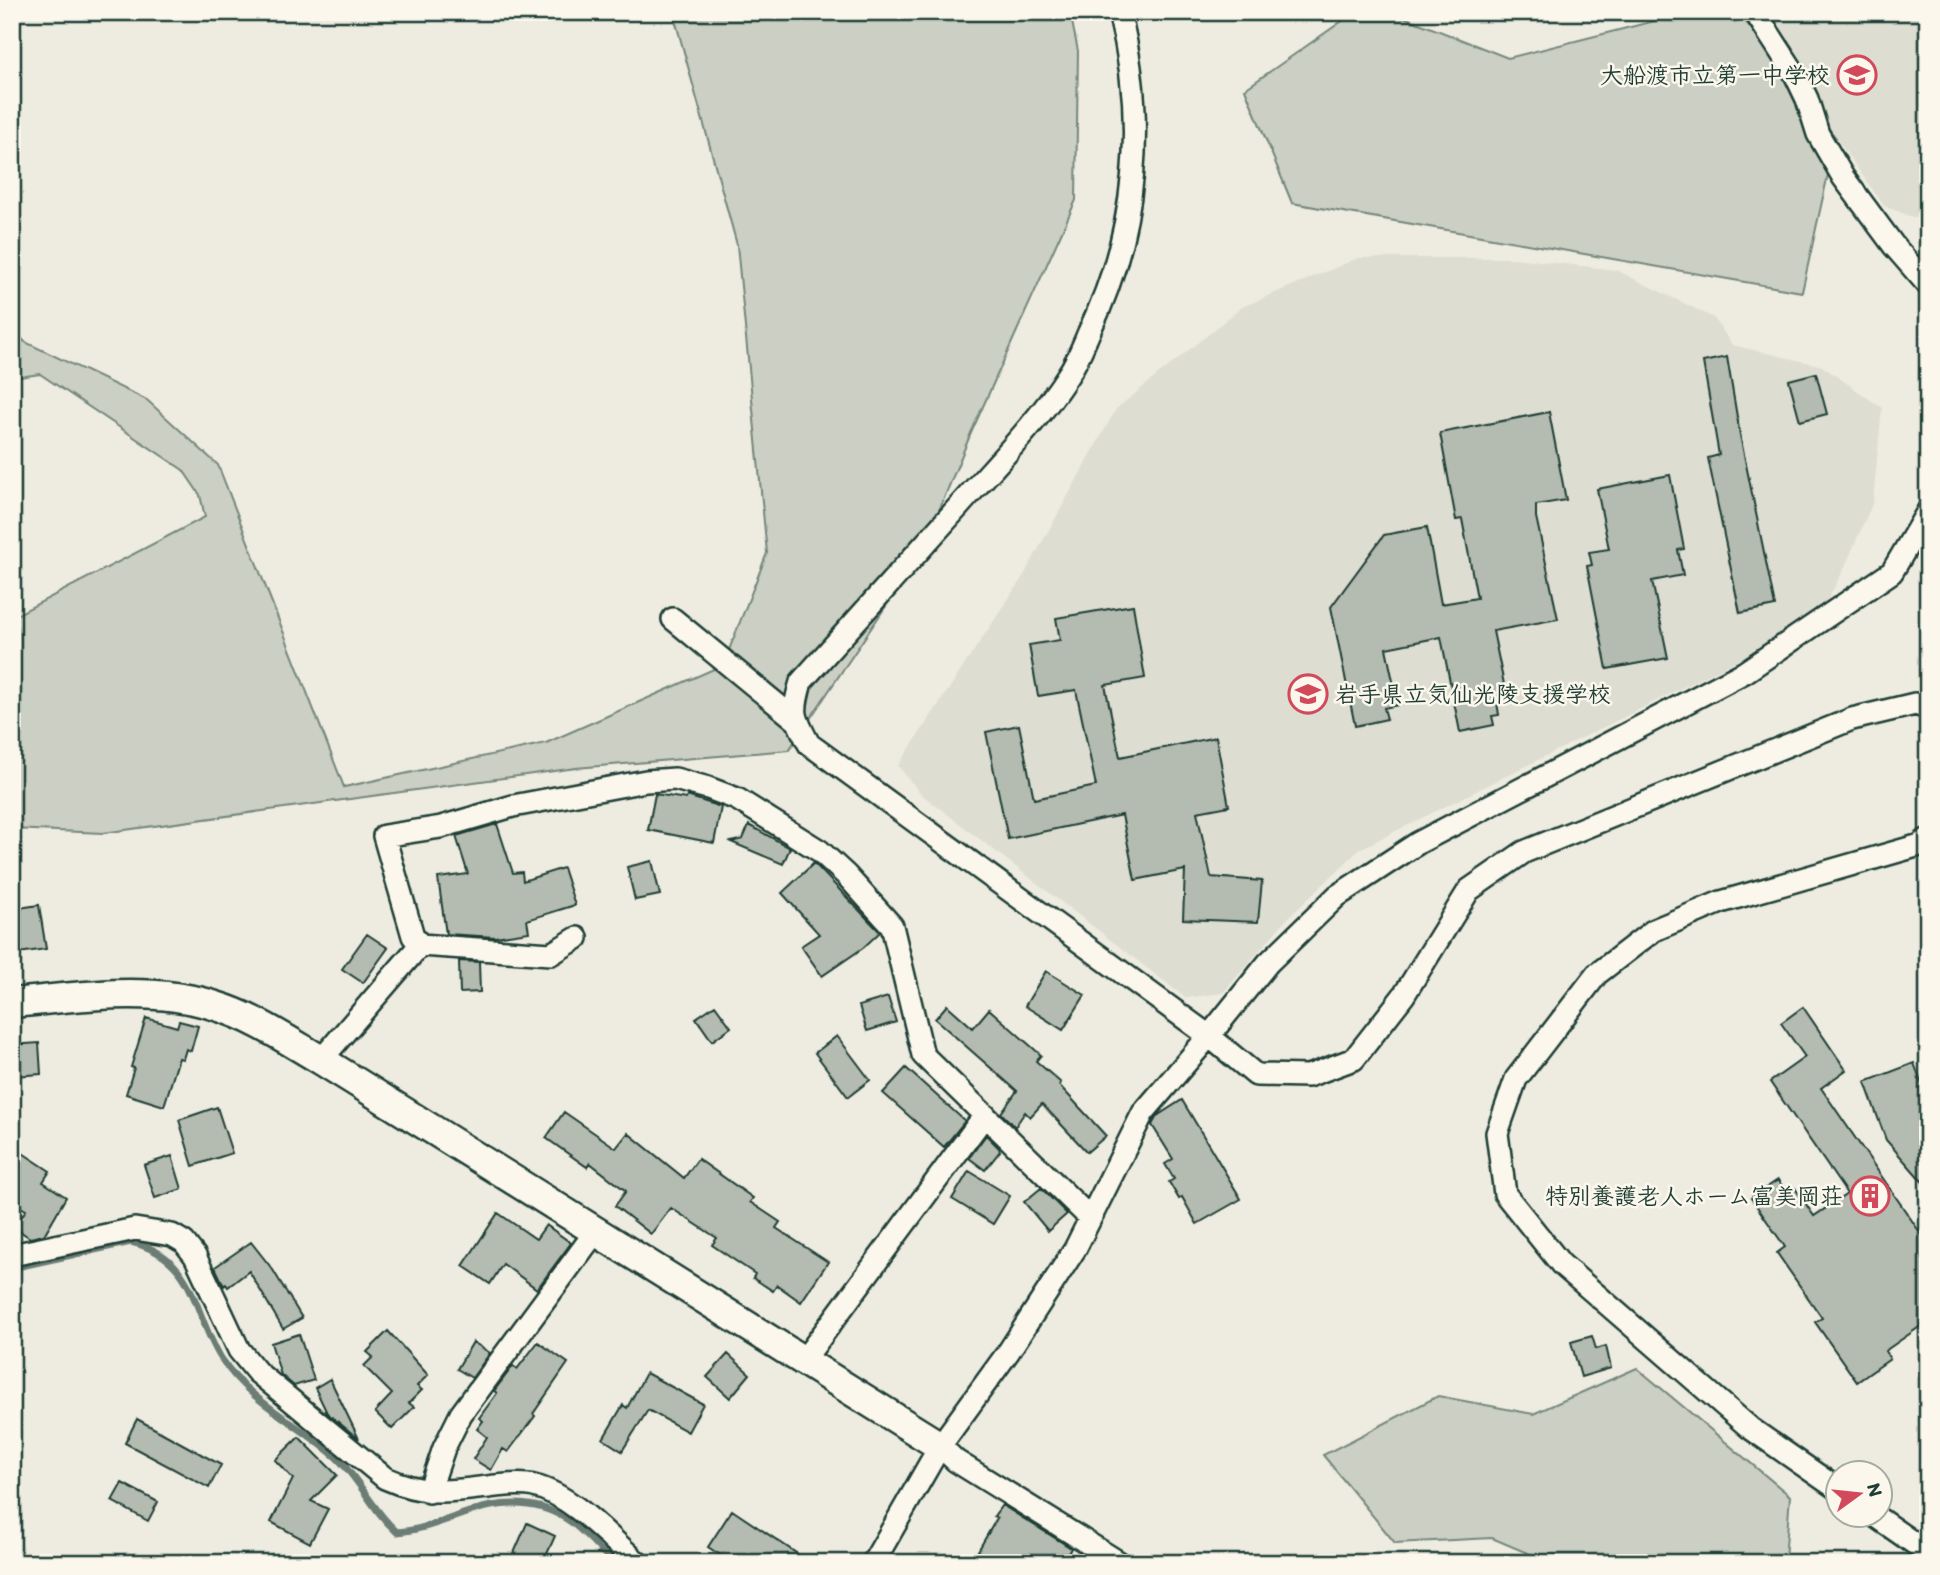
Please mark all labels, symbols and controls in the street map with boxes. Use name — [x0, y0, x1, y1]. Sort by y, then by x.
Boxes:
school or university icon: 大船渡市立第一中学校 — [1836, 54, 1878, 96]
place label: 大船渡市立第一中学校 — [1600, 61, 1830, 89]
school or university icon: 岩手県立気仙光陵支援学校 — [1287, 673, 1329, 715]
place label: 岩手県立気仙光陵支援学校 — [1335, 680, 1611, 708]
building icon: 特別養護老人ホーム富美岡荘 — [1849, 1175, 1891, 1217]
place label: 特別養護老人ホーム富美岡荘 — [1545, 1182, 1843, 1210]
north arrow — [1825, 1460, 1895, 1530]
text: N — [1862, 1481, 1888, 1499]

